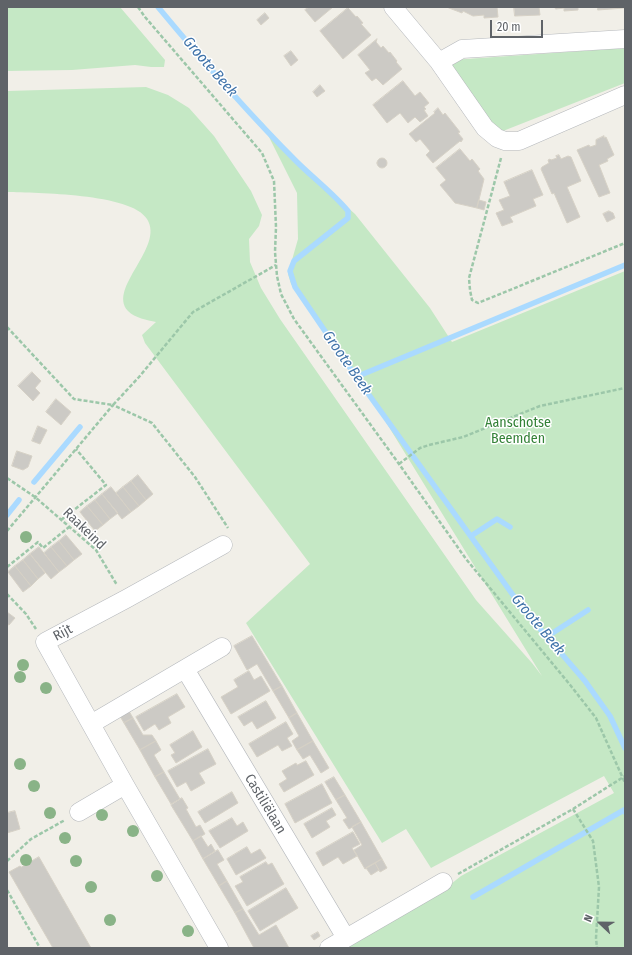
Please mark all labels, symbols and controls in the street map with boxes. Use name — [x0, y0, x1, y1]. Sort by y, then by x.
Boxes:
scale bar — [492, 12, 545, 38]
text: 20 m — [497, 20, 521, 34]
water label: Groote Beek — [179, 33, 241, 101]
water label: Groote Beek — [318, 328, 376, 398]
park label: Aanschotse Beemden — [485, 415, 551, 448]
street label: Raakeind — [59, 505, 109, 553]
water label: Groote Beek — [507, 591, 569, 659]
street label: Rijt — [51, 621, 75, 645]
street label: Castiliëlaan — [241, 771, 289, 837]
north arrow — [580, 903, 620, 943]
text: N — [581, 913, 596, 924]

